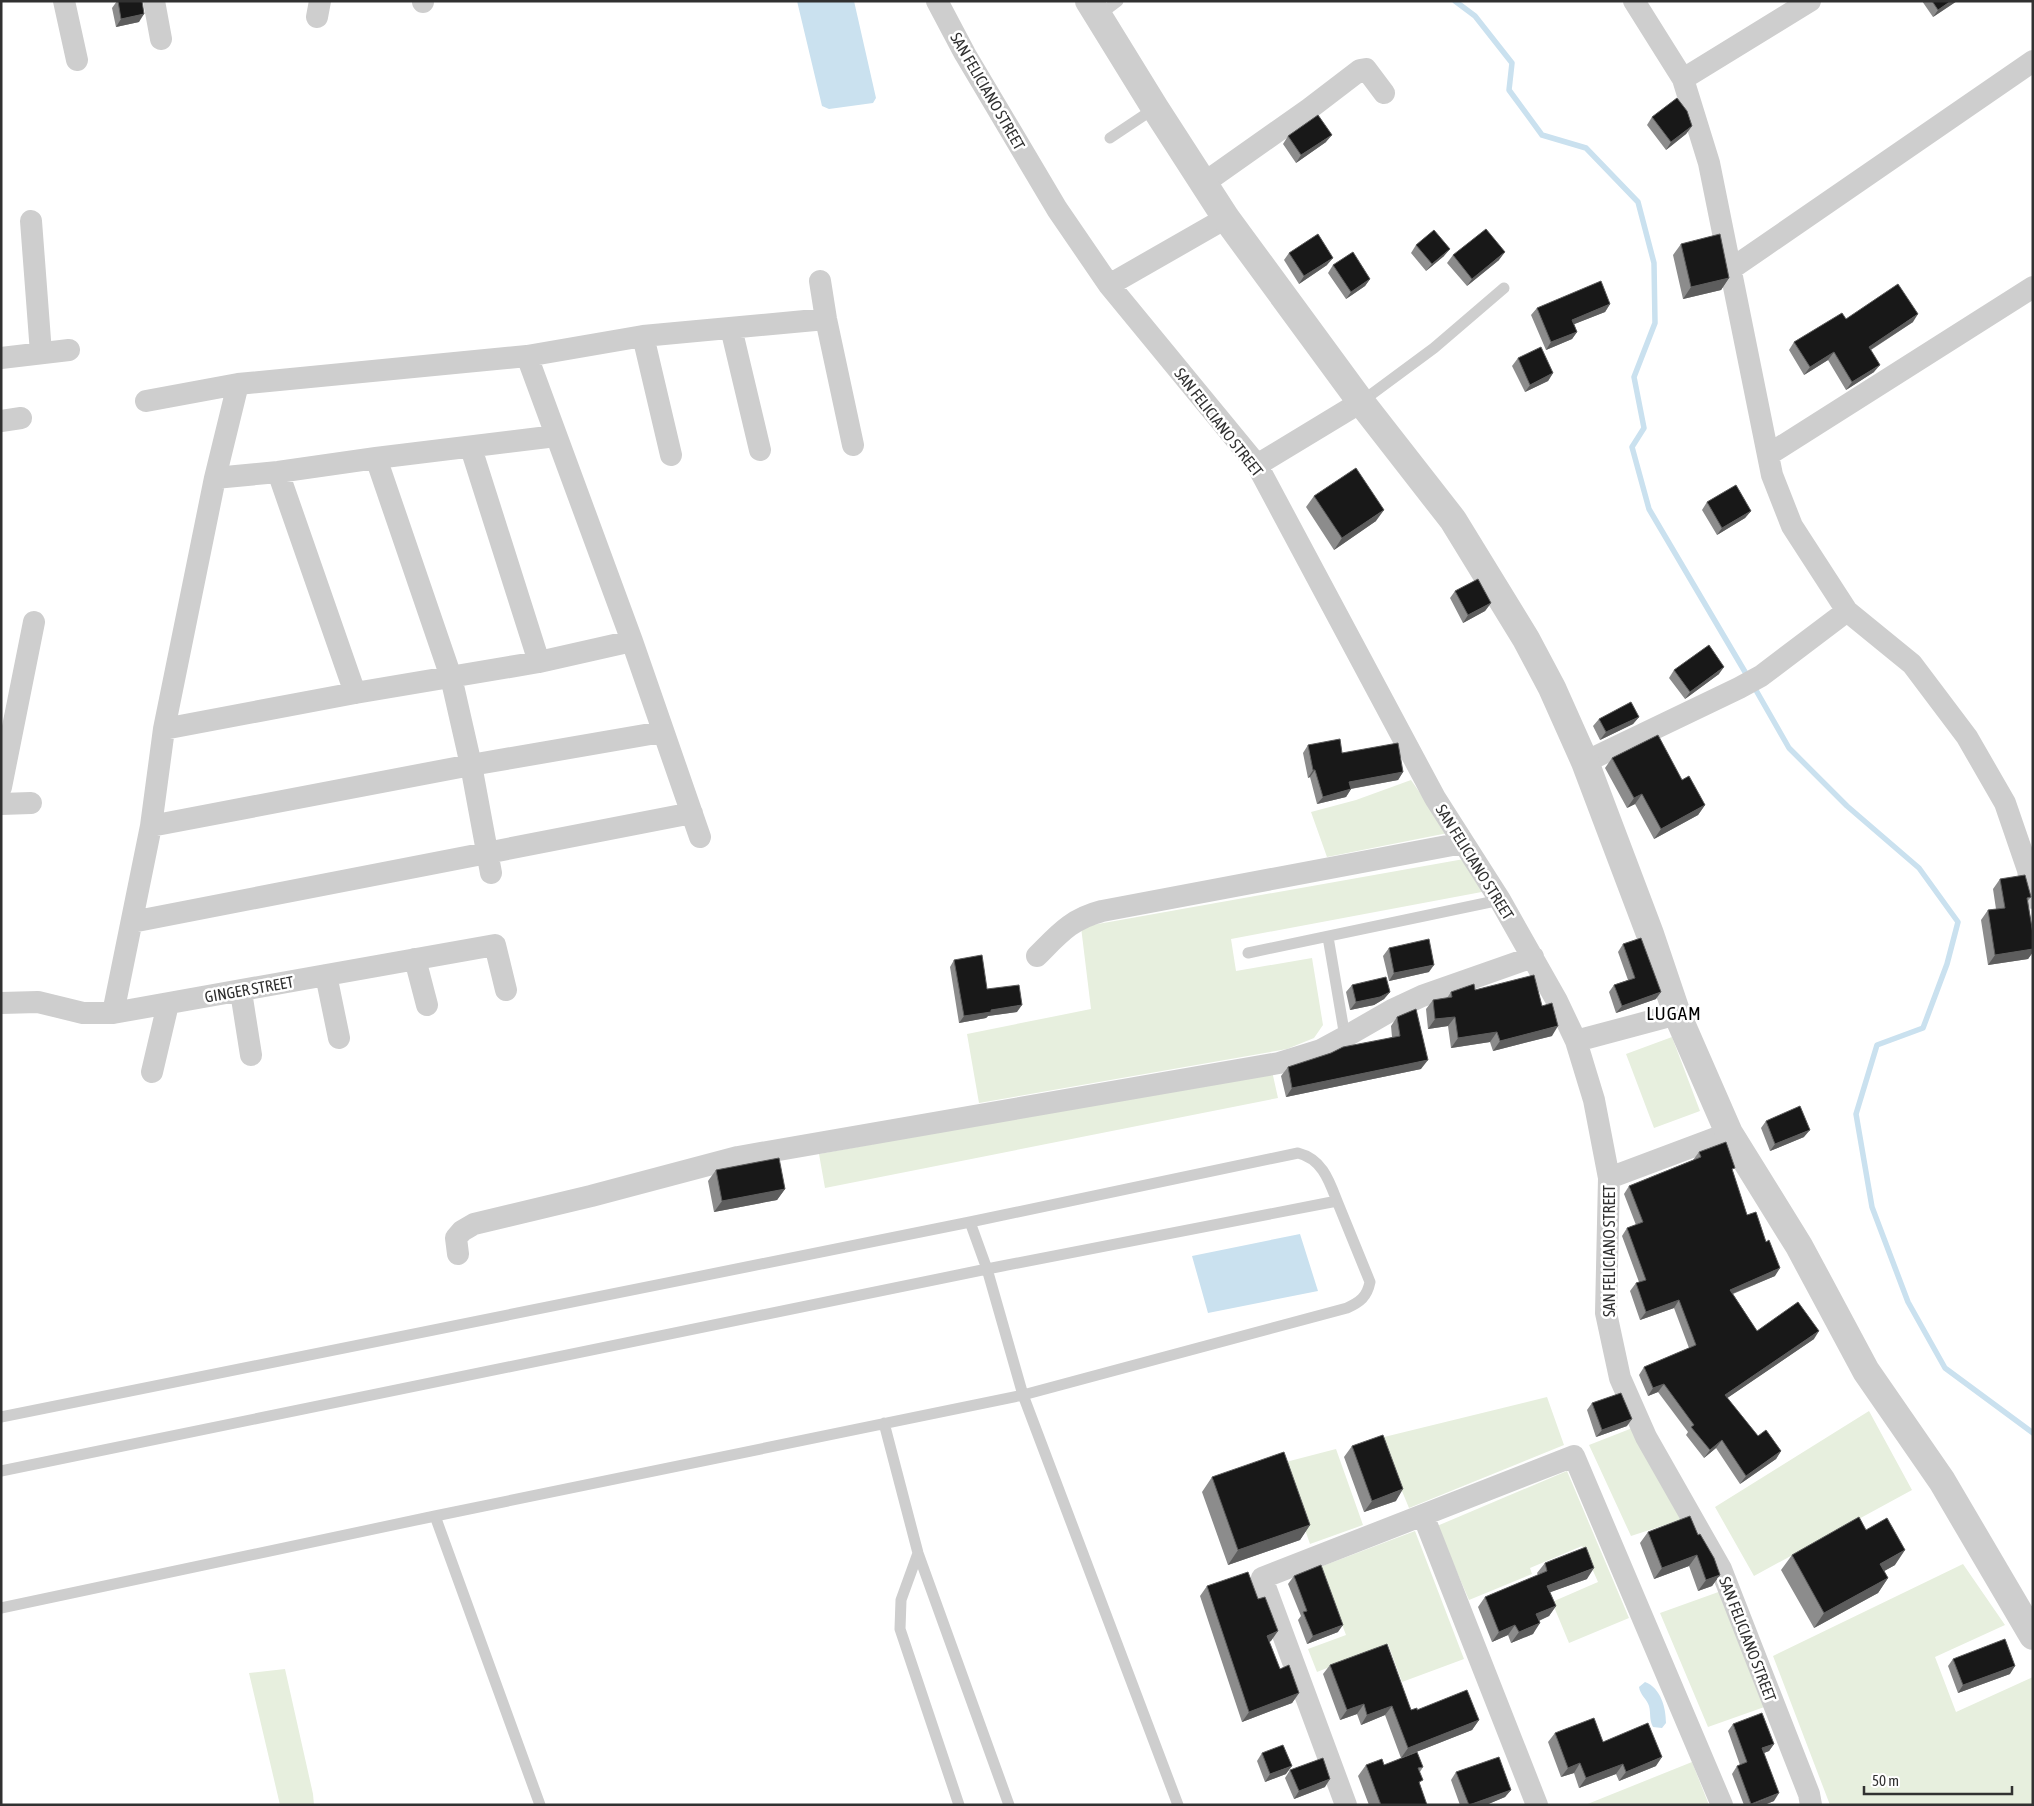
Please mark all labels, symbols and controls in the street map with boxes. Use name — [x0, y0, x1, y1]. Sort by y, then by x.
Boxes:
street label: SAN FELICIANO STREET — [947, 29, 1029, 153]
street label: SAN FELICIANO STREET — [1171, 364, 1267, 480]
street label: SAN FELICIANO STREET — [1432, 801, 1518, 923]
street label: GINGER STREET — [203, 972, 295, 1006]
district label: LUGAM — [1646, 1002, 1702, 1024]
street label: SAN FELICIANO STREET — [1600, 1185, 1618, 1317]
street label: SAN FELICIANO STREET — [1716, 1574, 1780, 1704]
scale bar — [1864, 1764, 2012, 1796]
text: 50 m — [1872, 1772, 1899, 1789]

